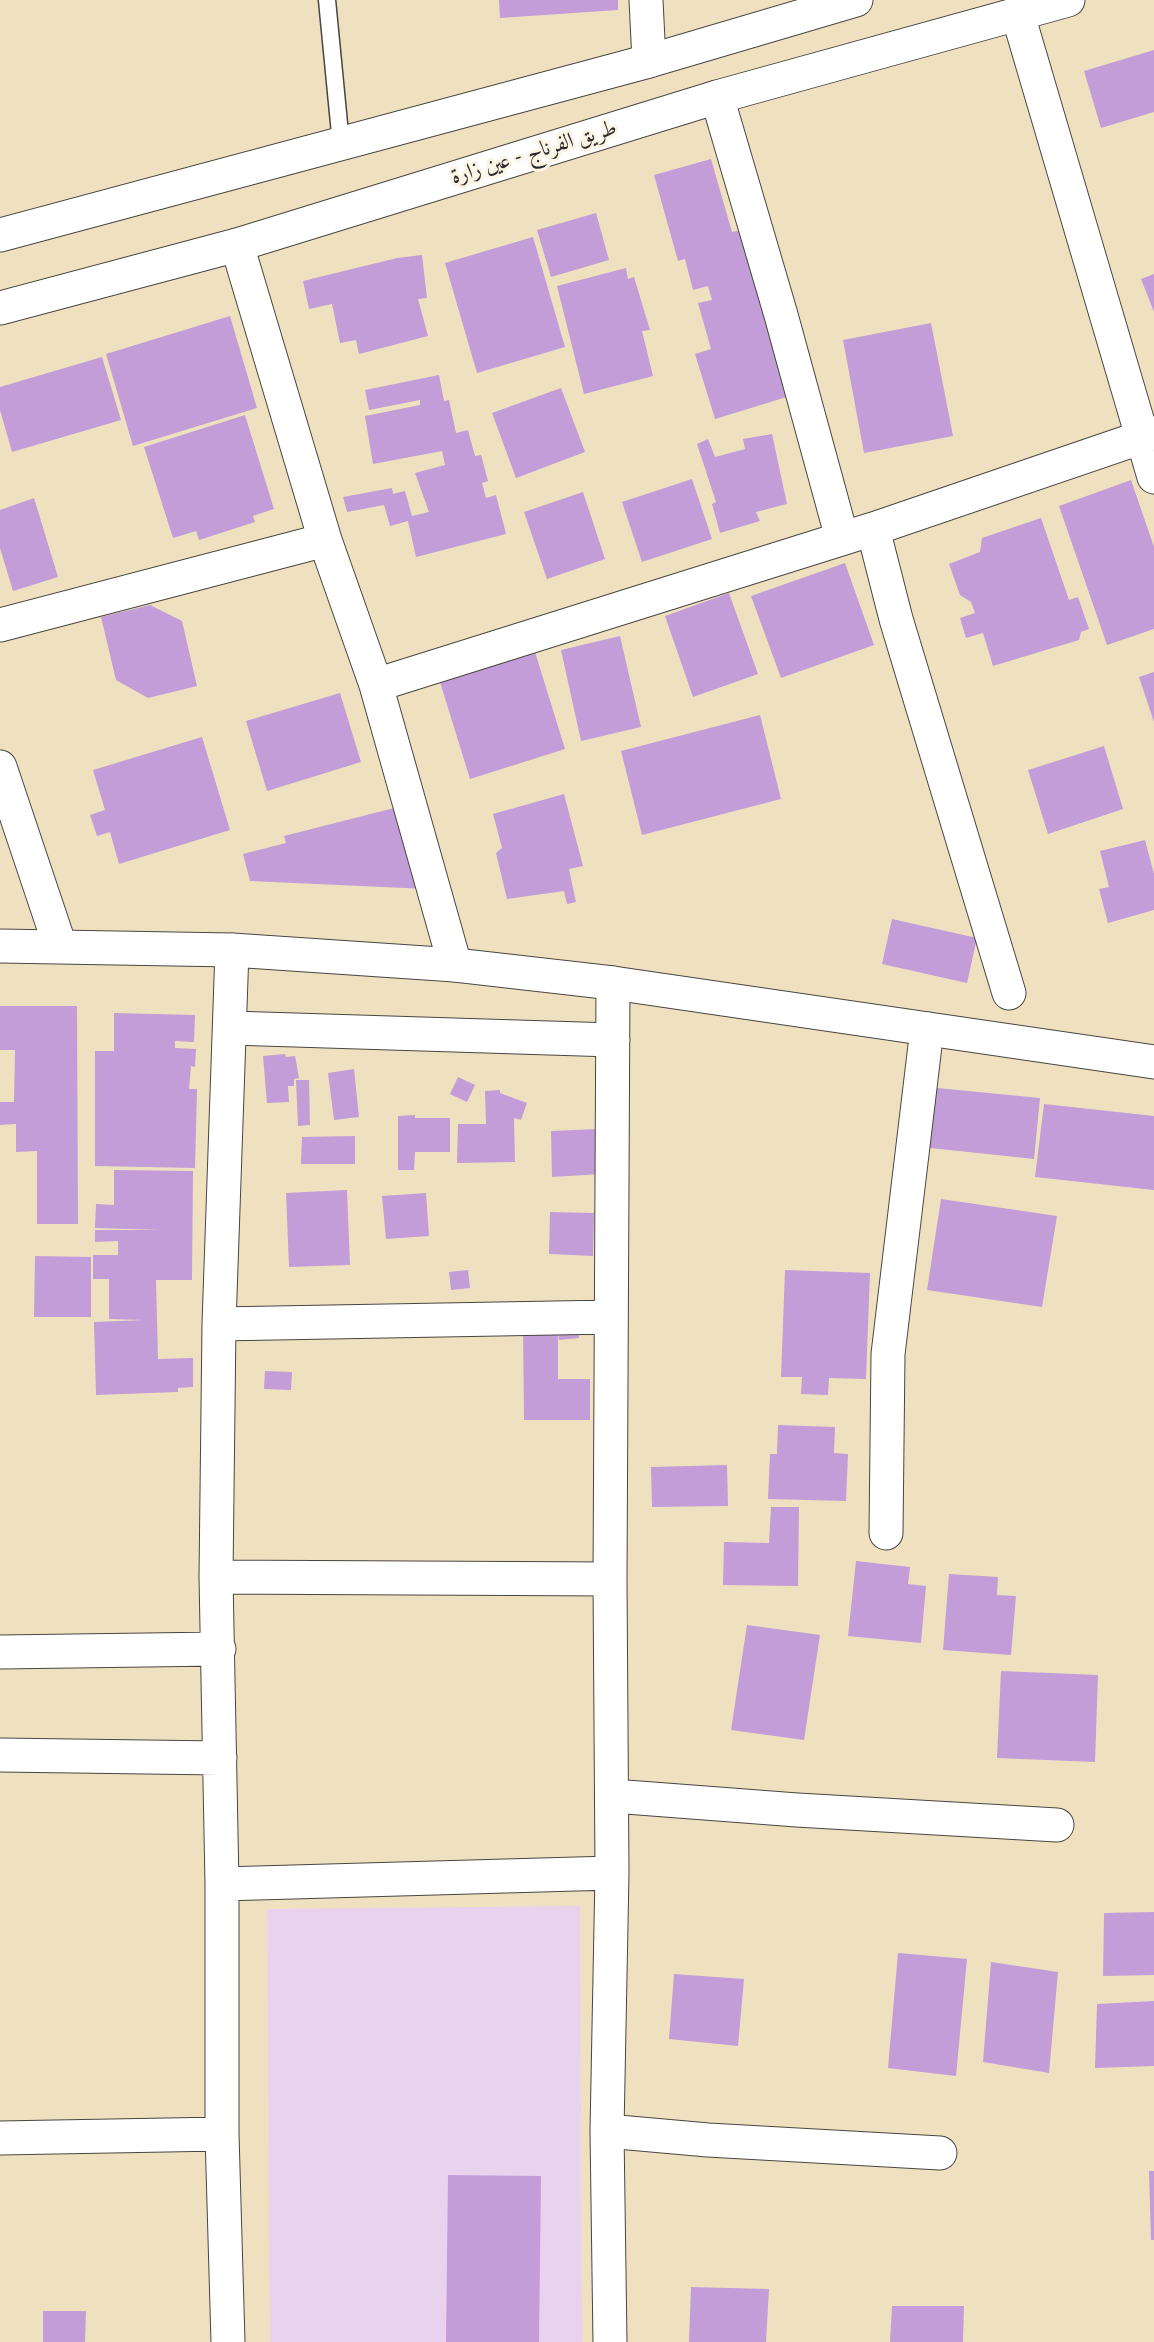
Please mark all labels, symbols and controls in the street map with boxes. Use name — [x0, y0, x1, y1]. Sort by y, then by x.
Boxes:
street label: طريق الفرناج - عين زارة — [448, 115, 620, 191]

